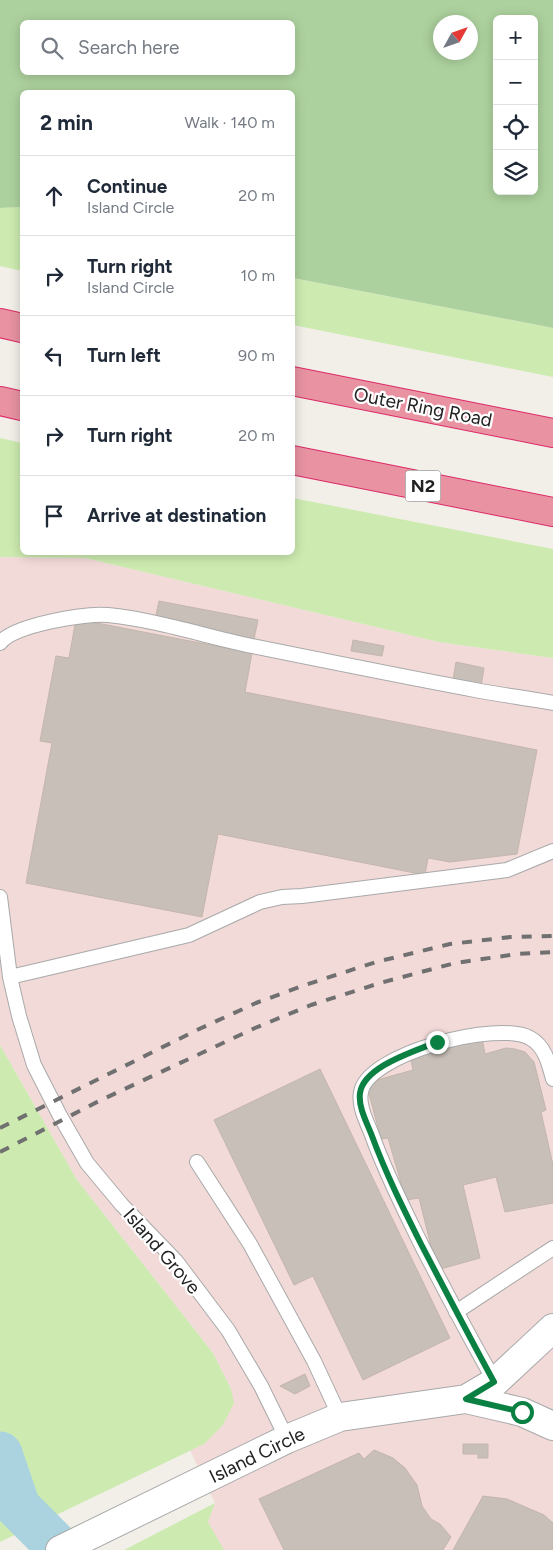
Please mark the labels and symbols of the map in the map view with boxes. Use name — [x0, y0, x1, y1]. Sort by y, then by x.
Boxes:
north arrow — [433, 15, 478, 60]
street label: Outer Ring Road — [352, 382, 494, 432]
road number: N2 — [406, 471, 440, 502]
route end — [426, 1031, 449, 1054]
street label: Island Grove — [119, 1203, 205, 1299]
route start — [511, 1401, 534, 1424]
street label: Island Circle — [205, 1422, 309, 1488]

